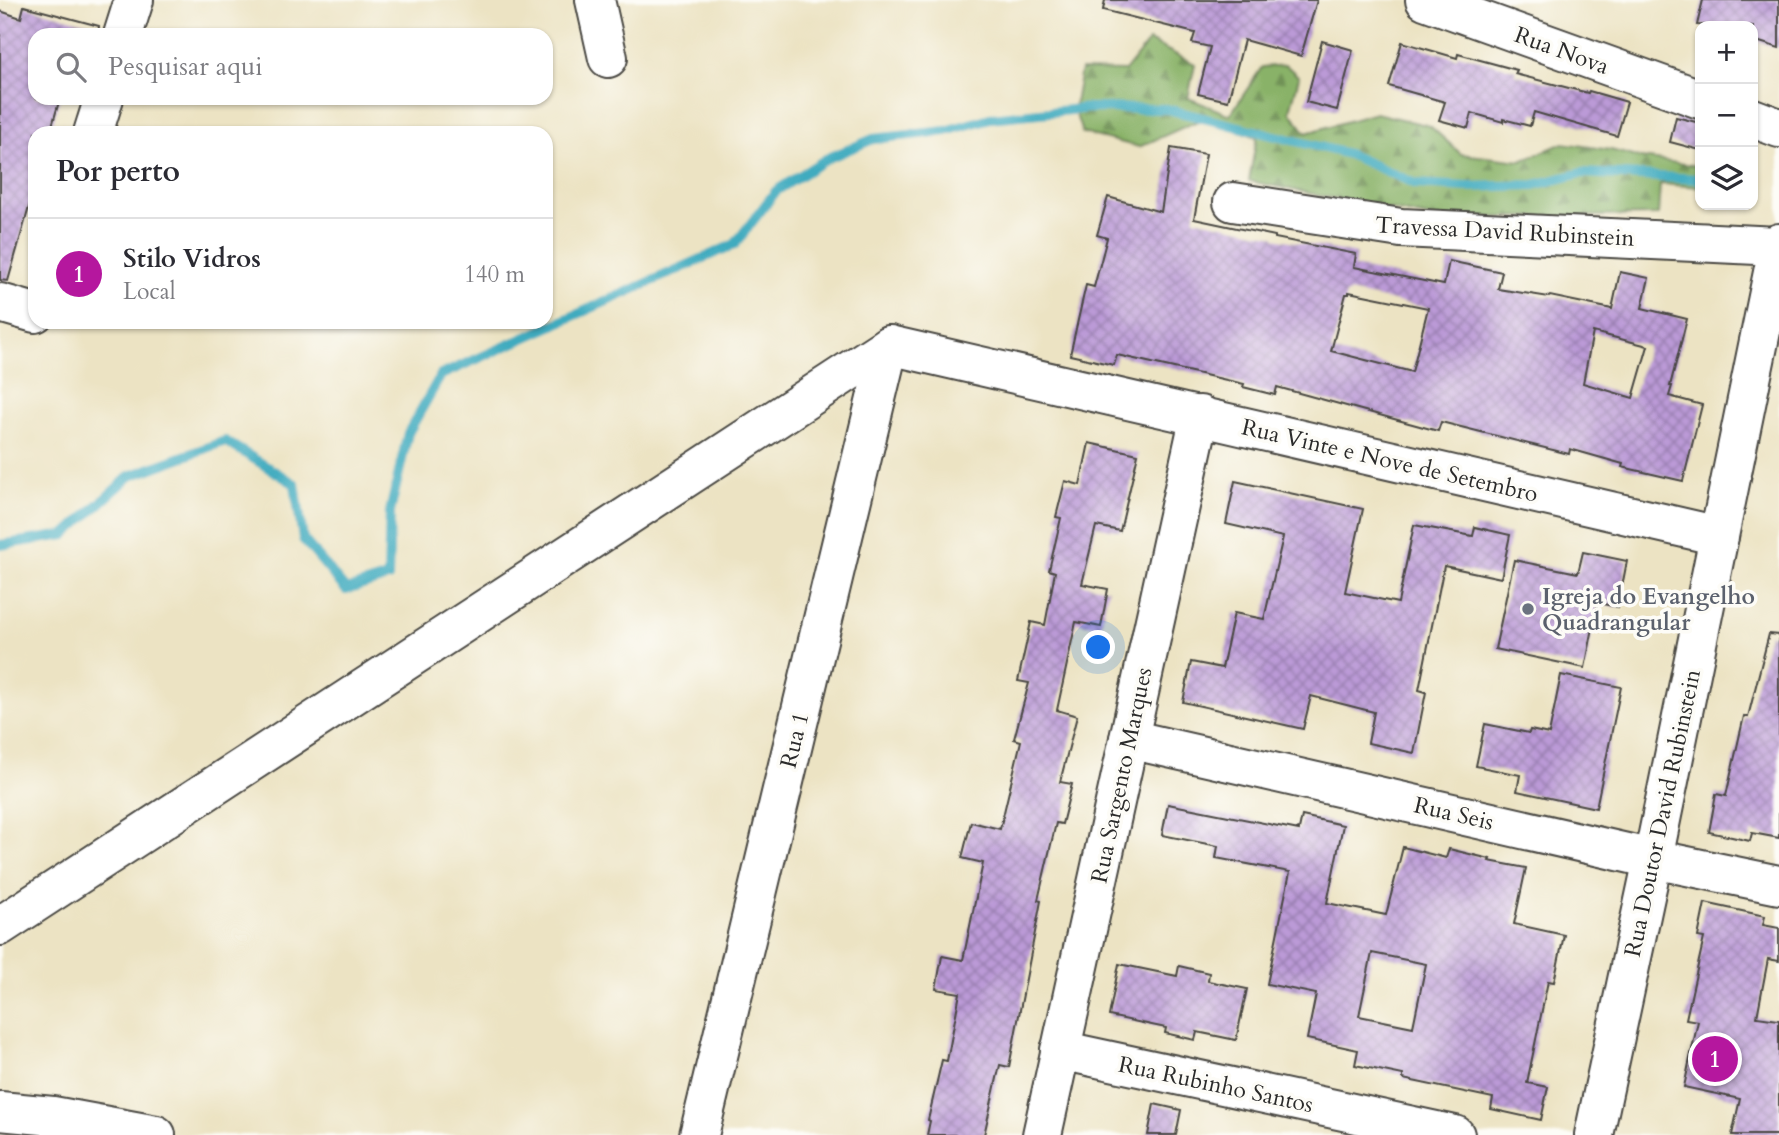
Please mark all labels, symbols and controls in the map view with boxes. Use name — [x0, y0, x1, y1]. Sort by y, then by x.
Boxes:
street label: Rua Nova — [1510, 19, 1613, 82]
map controls — [1695, 21, 1758, 210]
button: + — [1695, 21, 1758, 84]
search box — [28, 28, 553, 105]
icon: search — [52, 48, 90, 86]
text: Pesquisar aqui — [108, 49, 263, 84]
button: − — [1695, 84, 1758, 147]
button: layers — [1695, 147, 1758, 210]
text: Por perto — [56, 151, 180, 192]
street label: Travessa David Rubinstein — [1375, 209, 1635, 254]
text: Stilo Vidros — [123, 241, 261, 276]
text: 1 — [73, 259, 85, 290]
text: 140 m — [464, 259, 525, 290]
text: Local — [123, 276, 176, 307]
street label: Rua Vinte e Nove de Setembro — [1239, 411, 1541, 510]
place label: Igreja do Evangelho Quadrangular — [1542, 581, 1755, 638]
marker: Igreja do Evangelho Quadrangular — [1520, 601, 1536, 617]
your location — [1081, 630, 1115, 664]
street label: Rua Sargento Marques — [1083, 664, 1160, 886]
street label: Rua Doutor David Rubinstein — [1617, 666, 1708, 960]
street label: Rua 1 — [773, 709, 816, 771]
street label: Rua Seis — [1411, 789, 1497, 838]
pin: 1 — [1692, 1033, 1738, 1085]
street label: Rua Rubinho Santos — [1116, 1049, 1316, 1120]

